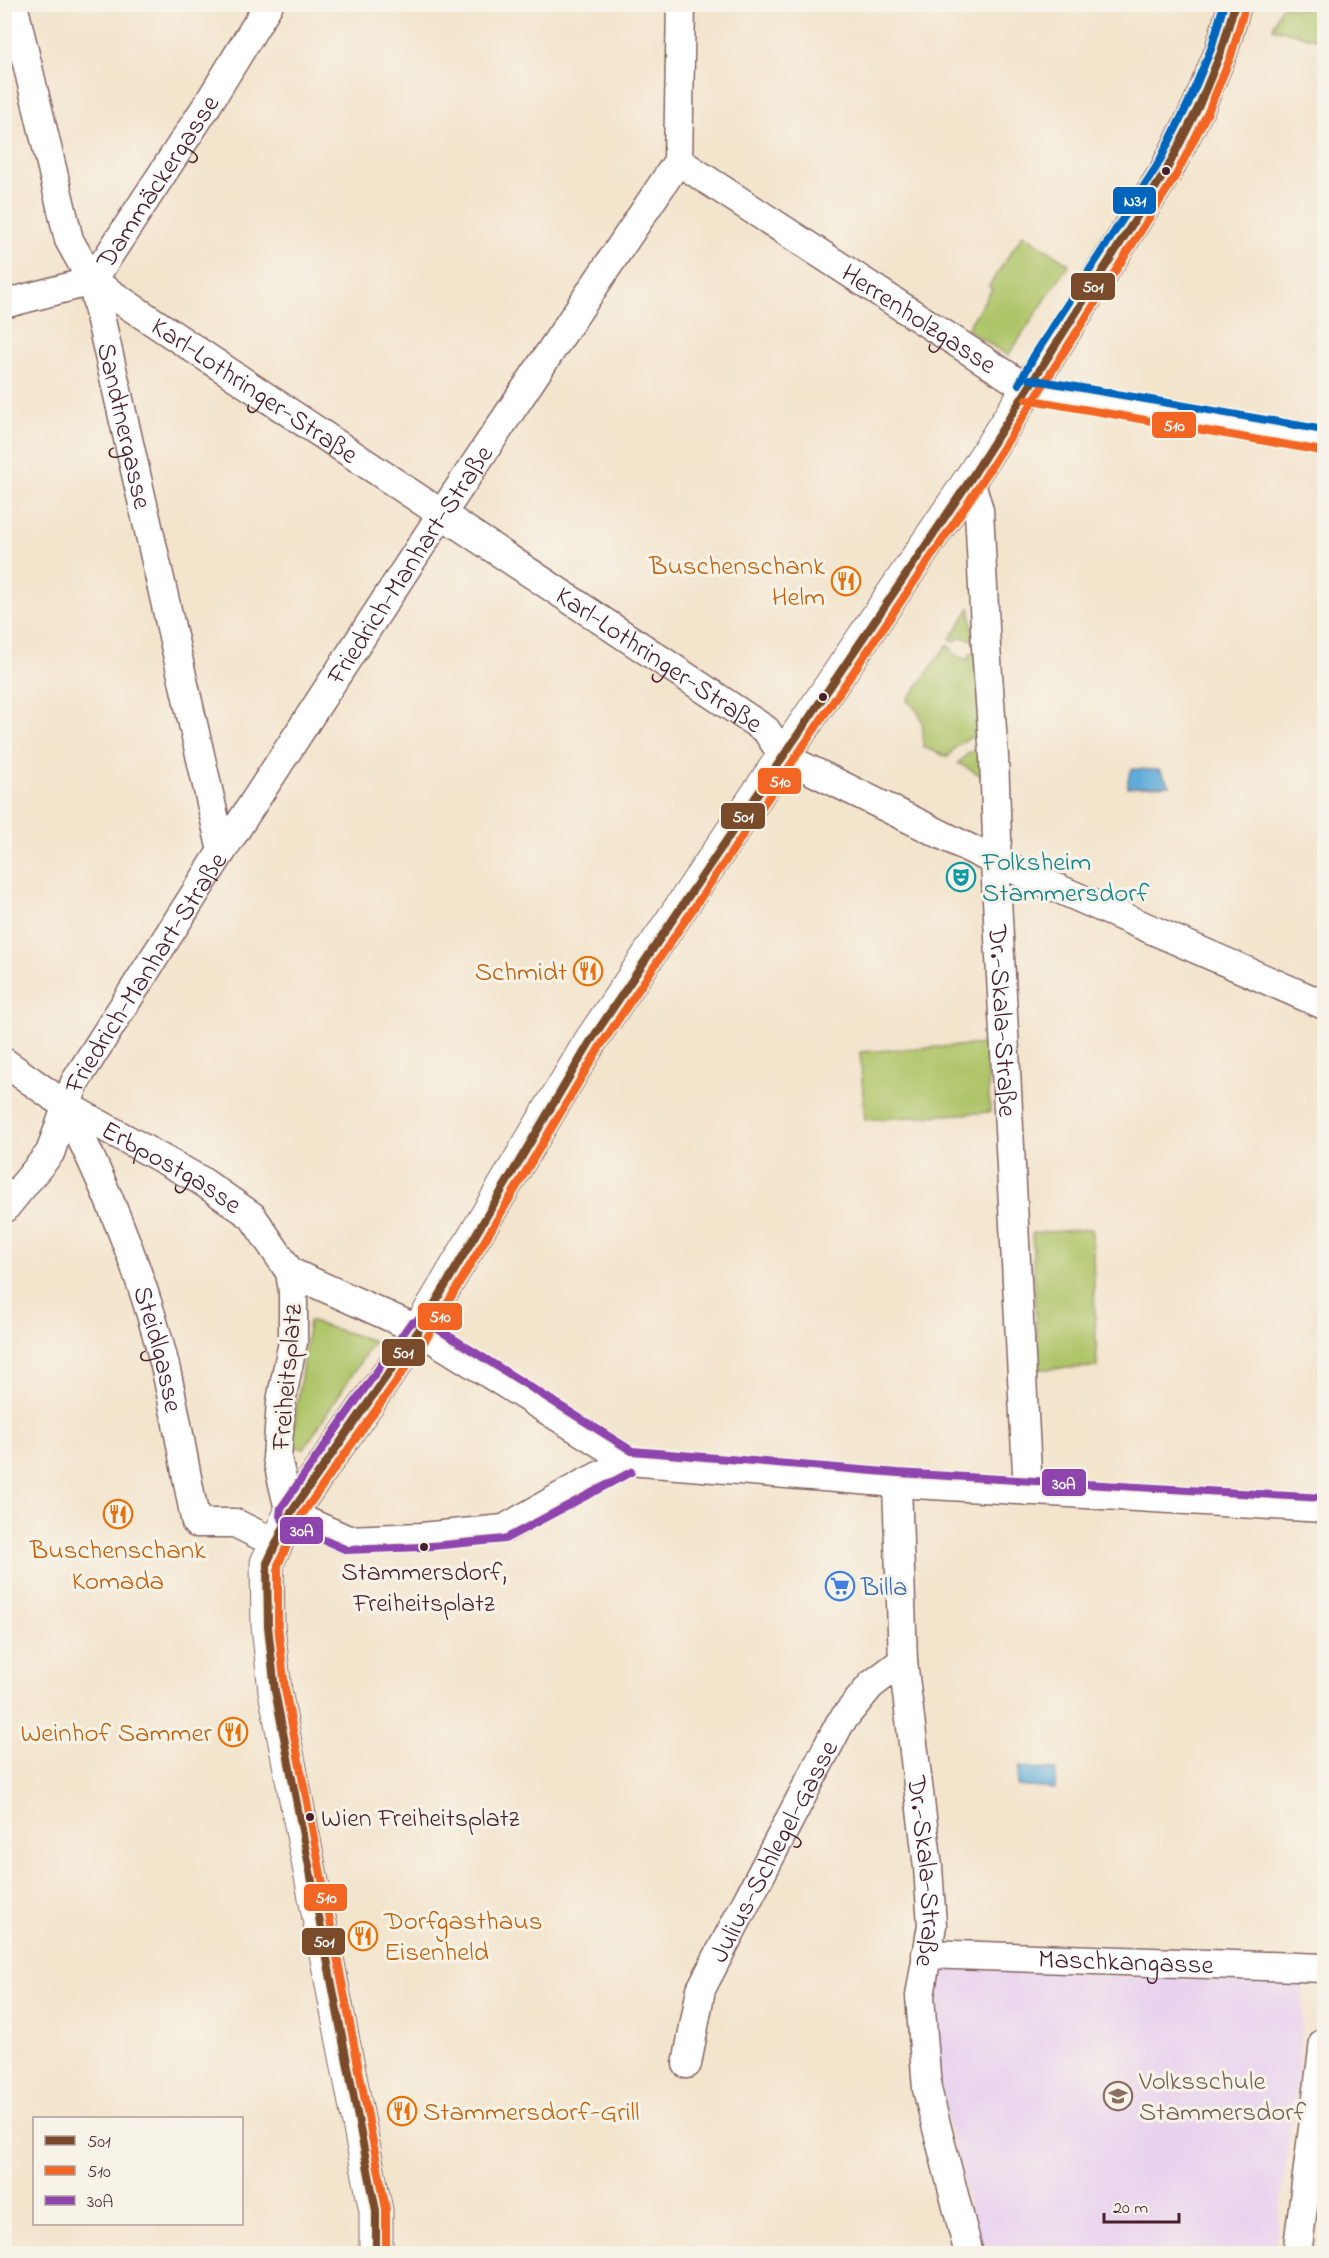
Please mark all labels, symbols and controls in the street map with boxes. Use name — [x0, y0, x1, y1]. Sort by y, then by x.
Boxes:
street label: Dammäckergasse — [87, 88, 231, 278]
unlabelled marker — [1160, 165, 1172, 177]
line badge: N31 — [1112, 186, 1157, 215]
text: N31 — [1124, 190, 1147, 214]
street label: Herrenholzgasse — [833, 255, 1004, 386]
line badge: 501 — [1070, 272, 1116, 301]
text: 501 — [1082, 276, 1104, 300]
street label: Karl-Lothringer-Straße — [142, 309, 366, 475]
street label: Sandtnergasse — [85, 339, 161, 514]
line badge: 510 — [1151, 411, 1197, 439]
text: 510 — [1163, 415, 1185, 439]
street label: Friedrich-Manhart-Straße — [318, 438, 505, 694]
place label: Buschenschank Helm — [648, 548, 825, 618]
restaurant icon: Buschenschank Helm — [830, 565, 862, 597]
street label: Karl-Lothringer-Straße — [547, 578, 770, 745]
unlabelled marker — [817, 691, 829, 703]
line badge: 510 — [757, 767, 802, 795]
text: 510 — [769, 771, 791, 795]
line badge: 501 — [720, 802, 766, 830]
text: 501 — [732, 806, 754, 830]
place label: Folksheim Stammersdorf — [981, 844, 1150, 914]
street label: Friedrich-Manhart-Straße — [56, 845, 239, 1099]
theatre icon: Folksheim Stammersdorf — [945, 861, 977, 893]
street label: Dr.-Skala-Straße — [976, 923, 1025, 1119]
place label: Schmidt — [475, 954, 567, 993]
restaurant icon: Schmidt — [572, 955, 604, 987]
street label: Erbpostgasse — [94, 1112, 249, 1226]
street label: Steidlgasse — [121, 1281, 191, 1417]
street label: Freiheitsplatz — [263, 1302, 314, 1453]
line badge: 510 — [417, 1302, 463, 1331]
text: 510 — [429, 1306, 451, 1330]
line badge: 501 — [381, 1338, 426, 1367]
text: 501 — [392, 1342, 414, 1366]
line badge: 30A — [1041, 1468, 1087, 1497]
text: 30A — [1051, 1473, 1076, 1497]
restaurant icon: Buschenschank Komada — [102, 1498, 134, 1530]
line badge: 30A — [279, 1516, 324, 1545]
text: 30A — [289, 1520, 314, 1544]
place label: Buschenschank Komada — [29, 1532, 206, 1602]
marker: Stammersdorf, Freiheitsplatz — [418, 1541, 430, 1553]
place label: Stammersdorf, Freiheitsplatz — [341, 1555, 507, 1624]
place label: Billa — [860, 1569, 908, 1608]
supermarket icon: Billa — [824, 1570, 856, 1602]
place label: Weinhof Sammer — [20, 1715, 213, 1754]
restaurant icon: Weinhof Sammer — [217, 1716, 249, 1748]
street label: Julius-Schlegel-Gasse — [701, 1733, 850, 1970]
street label: Dr.-Skala-Straße — [895, 1773, 949, 1971]
place label: Wien Freiheitsplatz — [321, 1801, 519, 1839]
marker: Wien Freiheitsplatz — [304, 1811, 316, 1823]
line badge: 510 — [303, 1883, 348, 1912]
text: 510 — [315, 1887, 337, 1911]
place label: Dorfgasthaus Eisenheld — [383, 1903, 542, 1973]
restaurant icon: Dorfgasthaus Eisenheld — [347, 1920, 379, 1952]
line badge: 501 — [301, 1927, 346, 1956]
text: 501 — [313, 1931, 335, 1955]
street label: Maschkangasse — [1037, 1941, 1215, 1986]
place label: Volksschule Stammersdorf — [1138, 2063, 1307, 2133]
school or university icon: Volksschule Stammersdorf — [1102, 2080, 1134, 2112]
place label: Stammersdorf-Grill — [423, 2094, 640, 2133]
restaurant icon: Stammersdorf-Grill — [386, 2095, 418, 2127]
legend — [33, 2117, 243, 2225]
text: 501 — [87, 2130, 111, 2156]
text: 510 — [87, 2160, 111, 2186]
scale bar — [1104, 2186, 1179, 2224]
text: 30A — [87, 2190, 113, 2216]
text: 20 m — [1113, 2196, 1148, 2222]

